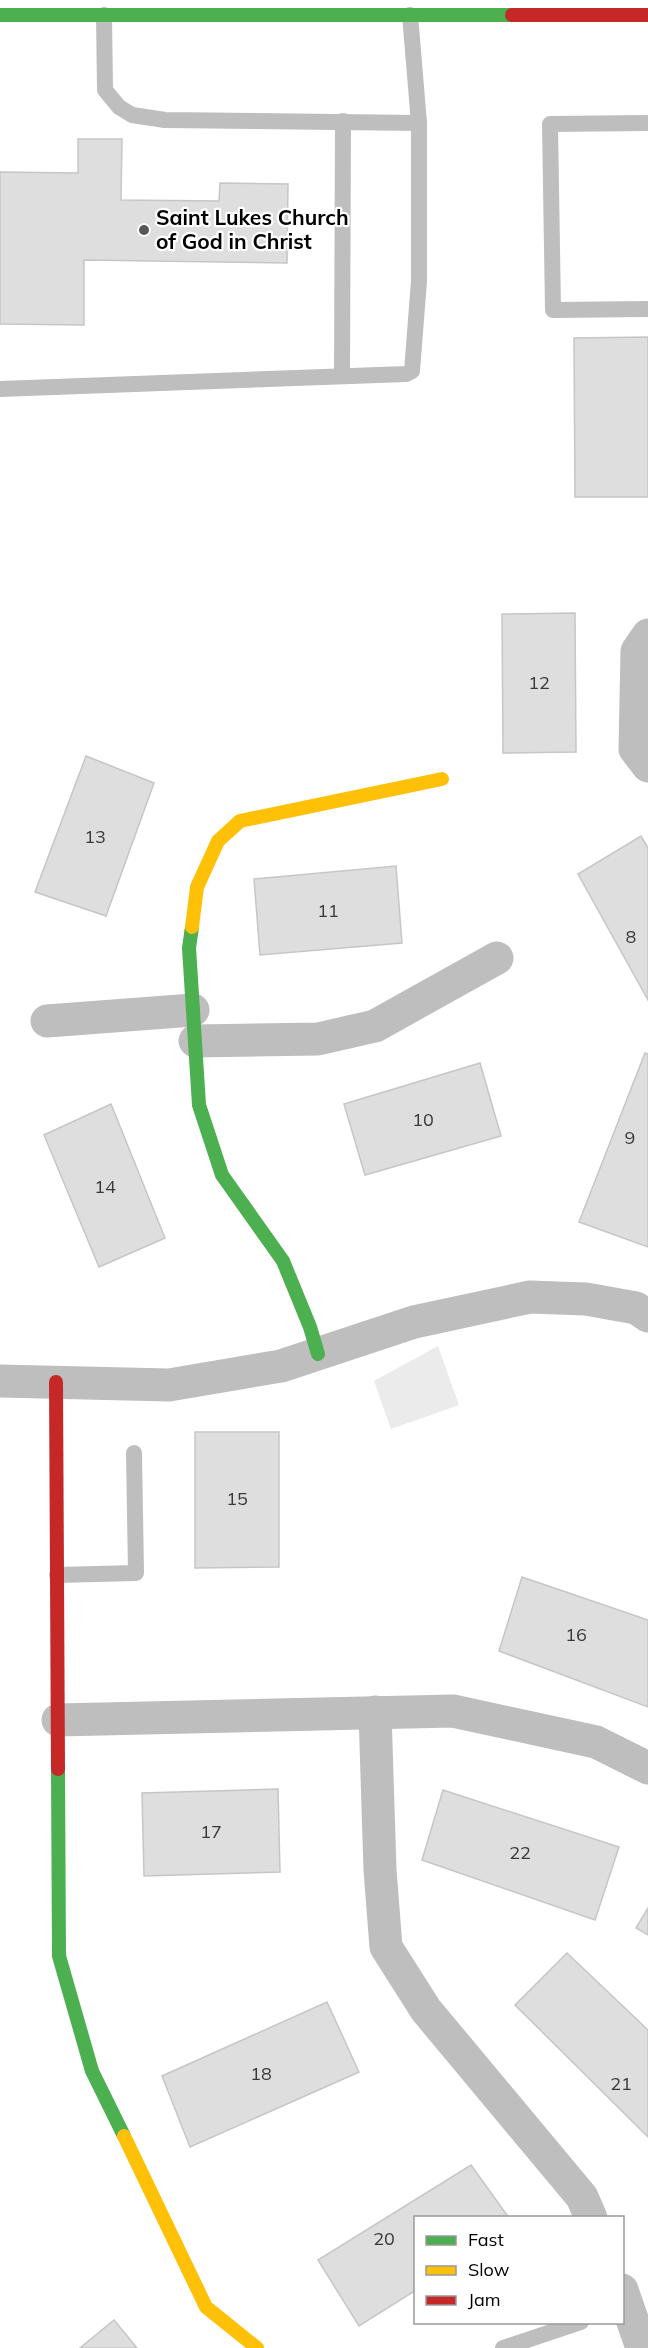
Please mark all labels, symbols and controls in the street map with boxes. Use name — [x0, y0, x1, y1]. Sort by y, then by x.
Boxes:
place label: Saint Lukes Church of God in Christ — [156, 204, 349, 254]
marker: Saint Lukes Church of God in Christ — [137, 223, 151, 237]
house number: 12 — [528, 671, 550, 694]
house number: 13 — [84, 825, 106, 848]
house number: 11 — [317, 899, 339, 922]
house number: 8 — [626, 925, 636, 948]
house number: 10 — [412, 1108, 434, 1131]
house number: 9 — [625, 1126, 635, 1149]
house number: 14 — [94, 1175, 116, 1198]
house number: 15 — [226, 1487, 248, 1510]
house number: 16 — [565, 1623, 587, 1646]
house number: 17 — [200, 1820, 222, 1843]
house number: 22 — [509, 1841, 531, 1864]
house number: 18 — [250, 2062, 272, 2085]
house number: 21 — [610, 2072, 632, 2095]
legend — [414, 2216, 624, 2324]
house number: 20 — [373, 2227, 395, 2250]
text: Fast — [468, 2228, 504, 2251]
text: Slow — [468, 2258, 510, 2281]
text: Jam — [468, 2288, 501, 2311]

